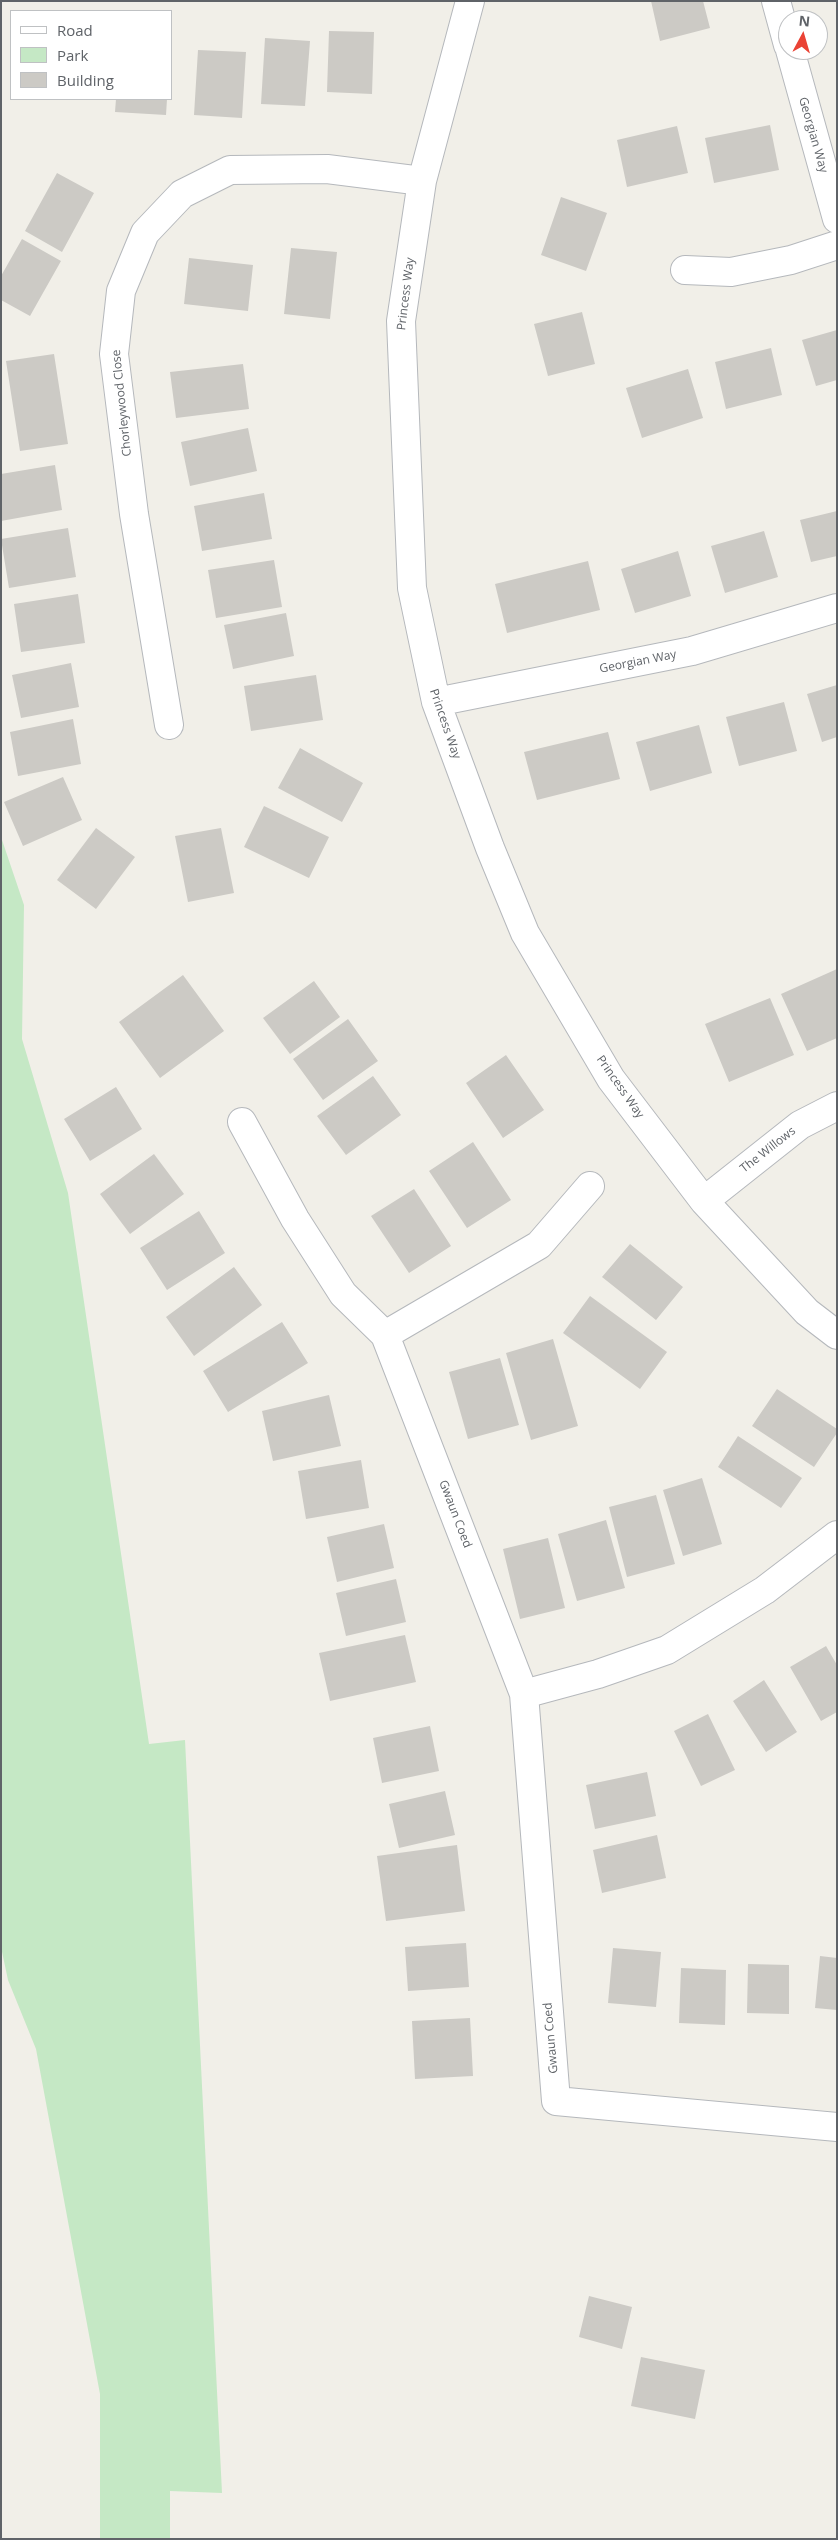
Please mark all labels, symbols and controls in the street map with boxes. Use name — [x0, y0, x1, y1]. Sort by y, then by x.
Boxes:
legend — [10, 10, 172, 100]
north arrow — [778, 10, 828, 60]
text: N — [798, 11, 811, 31]
text: Road — [57, 20, 93, 40]
text: Park — [57, 45, 88, 65]
text: Building — [57, 70, 114, 90]
street label: Georgian Way — [795, 96, 831, 174]
street label: Princess Way — [394, 257, 418, 331]
street label: Chorleywood Close — [109, 349, 135, 457]
street label: Georgian Way — [598, 647, 678, 677]
street label: Princess Way — [426, 687, 464, 761]
street label: Princess Way — [593, 1053, 647, 1121]
street label: The Willows — [737, 1124, 799, 1176]
street label: Gwaun Coed — [435, 1478, 475, 1550]
street label: Gwaun Coed — [541, 2002, 561, 2074]

